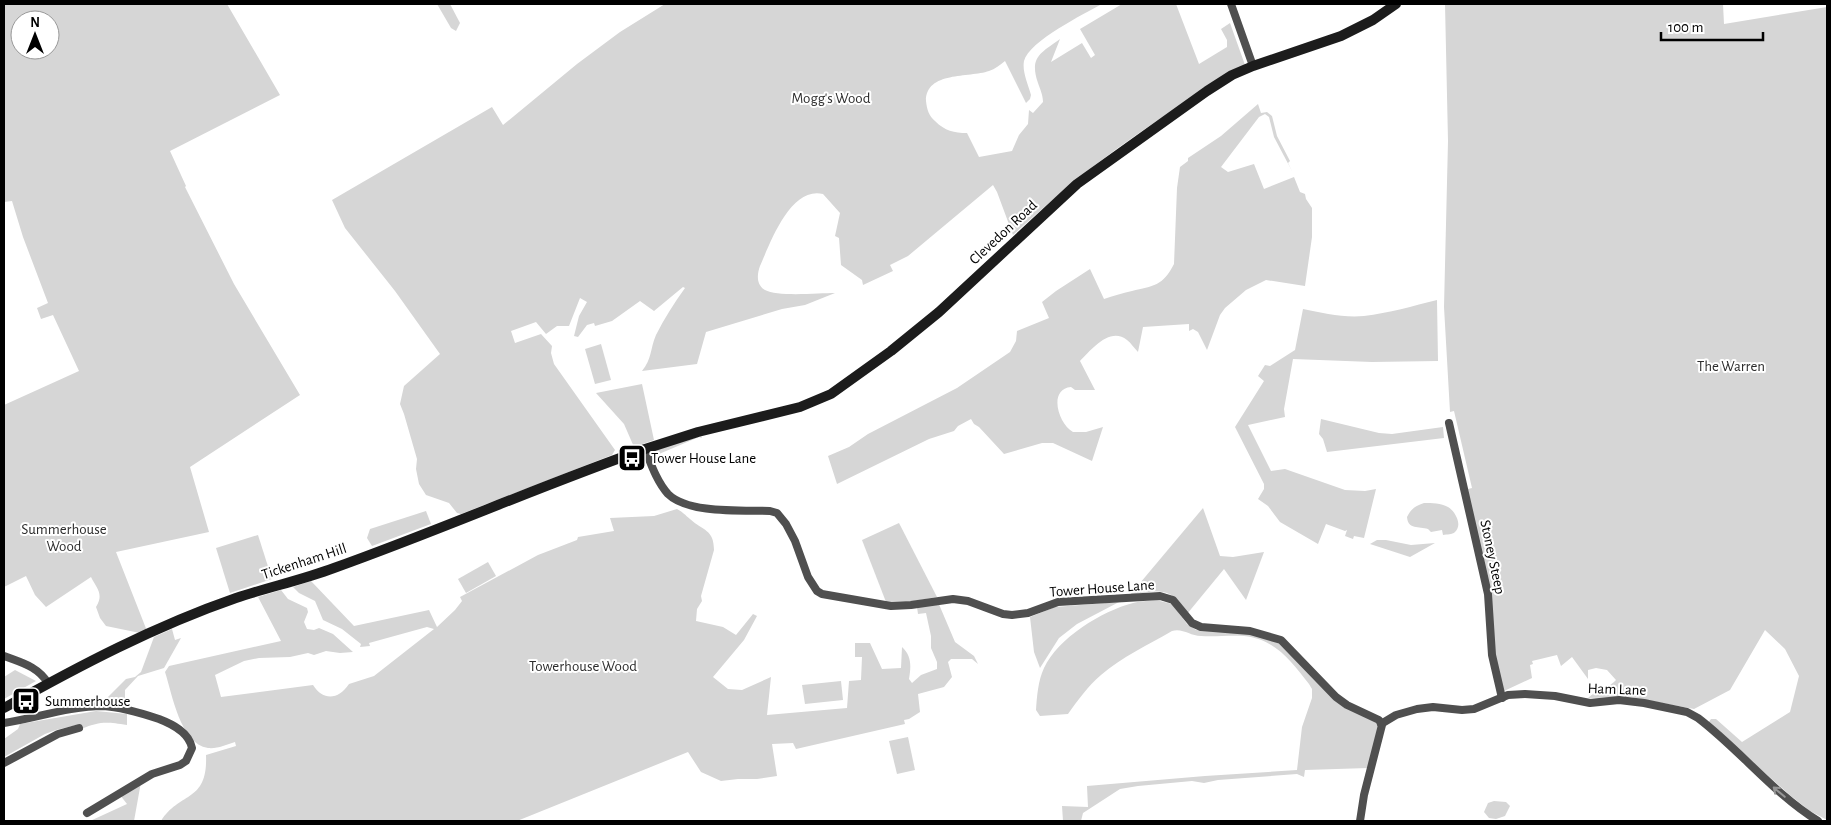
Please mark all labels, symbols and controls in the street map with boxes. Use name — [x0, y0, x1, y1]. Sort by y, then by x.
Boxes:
north arrow — [10, 10, 60, 60]
scale bar — [1661, 10, 1764, 42]
text: N — [30, 16, 40, 30]
text: 100 m — [1668, 20, 1703, 35]
park label: Mogg's Wood — [791, 91, 871, 106]
street label: Clevedon Road — [967, 197, 1040, 267]
park label: The Warren — [1697, 359, 1765, 374]
bus stop icon: Tower House Lane — [617, 443, 647, 473]
place label: Tower House Lane — [651, 451, 756, 466]
street label: Stoney Steep — [1477, 519, 1508, 596]
park label: Summerhouse Wood — [21, 522, 107, 554]
street label: Tickenham Hill — [260, 541, 348, 582]
street label: Tower House Lane — [1049, 577, 1155, 600]
park label: Towerhouse Wood — [529, 659, 637, 674]
street label: Ham Lane — [1587, 681, 1647, 698]
bus stop icon: Summerhouse — [11, 686, 41, 716]
place label: Summerhouse — [45, 694, 131, 709]
one-way arrow — [1773, 786, 1786, 797]

